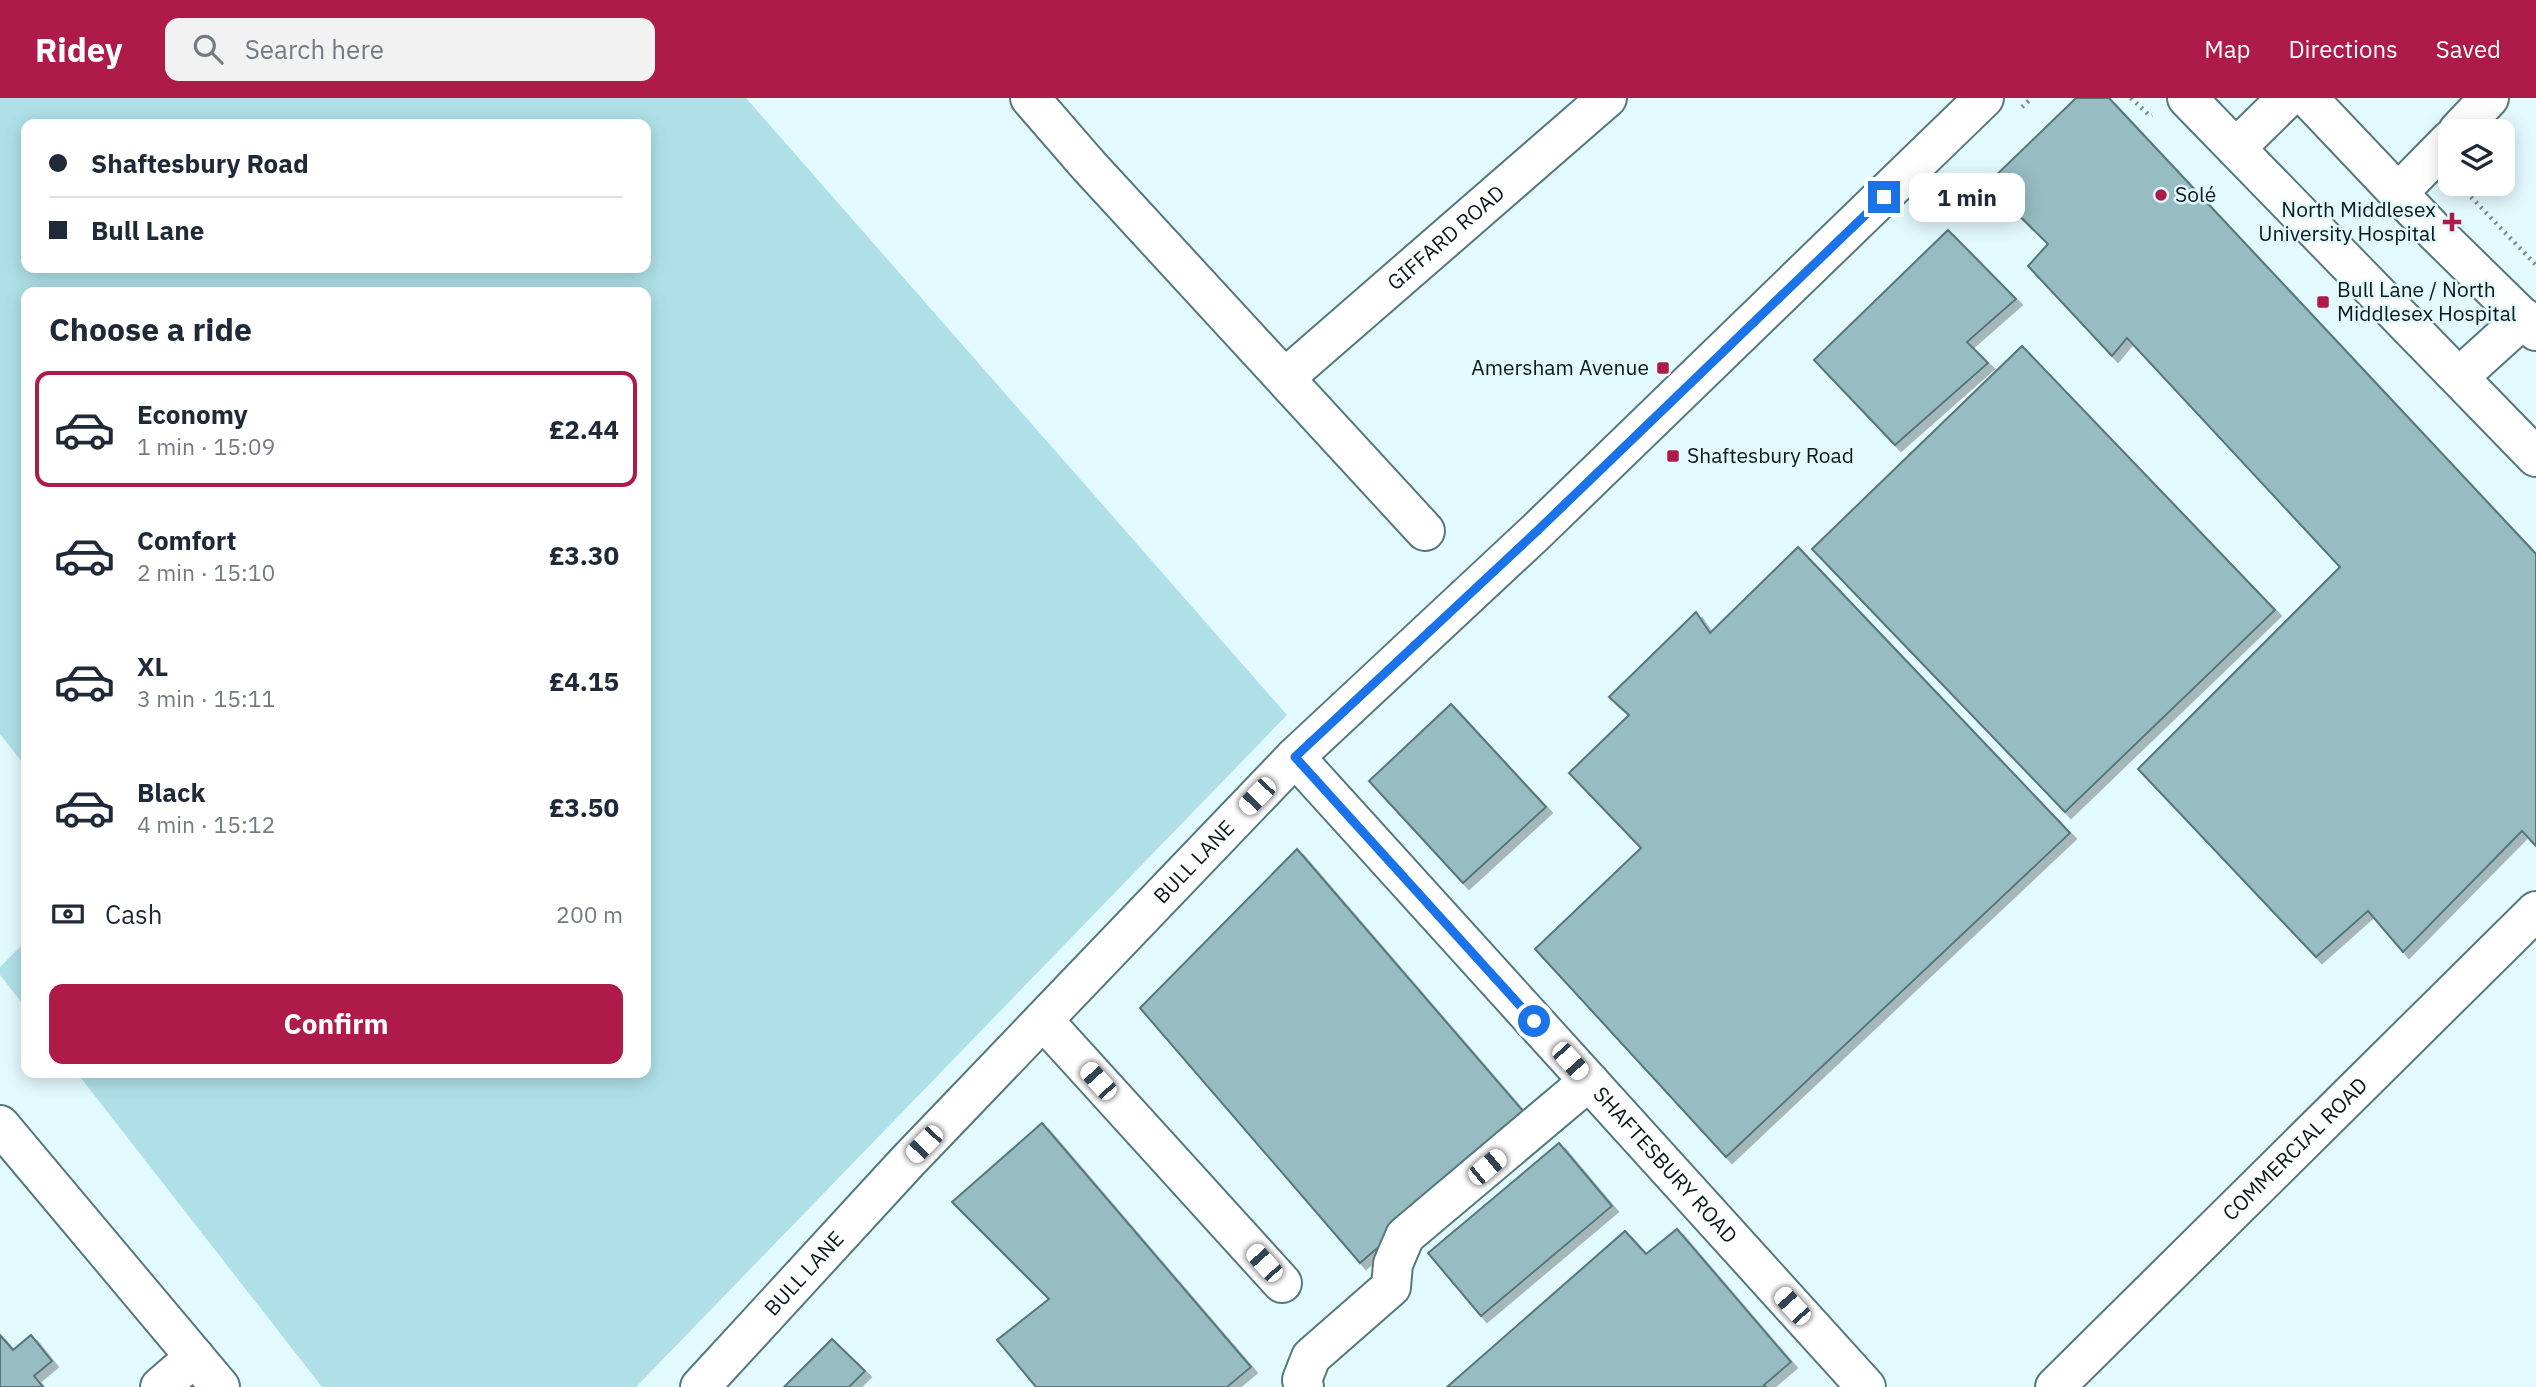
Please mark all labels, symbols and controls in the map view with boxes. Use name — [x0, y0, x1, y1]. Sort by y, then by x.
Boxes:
search box — [165, 18, 655, 81]
text: Ridey — [35, 28, 123, 71]
icon: search — [189, 30, 227, 68]
text: Search here — [245, 32, 384, 66]
text: Map — [2204, 33, 2250, 65]
text: Directions — [2288, 33, 2398, 65]
text: Saved — [2436, 33, 2501, 65]
map controls — [2438, 119, 2515, 196]
button: layers — [2438, 119, 2515, 196]
text: Shaftesbury Road — [91, 146, 309, 180]
callout: 1 min — [1909, 172, 2024, 222]
street label: GIFFARD ROAD — [1381, 178, 1510, 296]
place label: Solé — [2175, 180, 2216, 208]
route end — [1868, 181, 1900, 213]
text: 1 min — [1937, 182, 1997, 212]
marker: Solé — [2153, 187, 2169, 203]
place label: North Middlesex University Hospital — [2258, 195, 2436, 247]
marker: North Middlesex University Hospital — [2442, 212, 2462, 232]
text: Bull Lane — [91, 213, 204, 247]
place label: Bull Lane / North Middlesex Hospital — [2337, 275, 2517, 327]
marker: Bull Lane / North Middlesex Hospital — [2315, 294, 2331, 310]
text: Choose a ride — [49, 308, 252, 350]
place label: Amersham Avenue — [1471, 353, 1649, 381]
marker: Amersham Avenue — [1655, 360, 1671, 376]
text: Economy — [137, 397, 248, 431]
icon: car — [53, 398, 116, 461]
text: £2.44 — [549, 412, 619, 446]
text: 1 min · 15:09 — [137, 431, 275, 461]
place label: Shaftesbury Road — [1687, 441, 1854, 469]
marker: Shaftesbury Road — [1665, 448, 1681, 464]
text: Comfort — [137, 523, 236, 557]
icon: car — [53, 524, 116, 587]
text: £3.30 — [549, 538, 619, 572]
text: 2 min · 15:10 — [137, 557, 275, 587]
text: XL — [137, 649, 168, 683]
icon: car — [53, 650, 116, 713]
text: £4.15 — [549, 664, 619, 698]
text: 3 min · 15:11 — [137, 683, 275, 713]
car — [1235, 774, 1280, 818]
text: Black — [137, 775, 205, 809]
icon: car — [53, 776, 116, 839]
text: £3.50 — [549, 790, 619, 824]
text: 4 min · 15:12 — [137, 809, 275, 839]
street label: BULL LANE — [1147, 814, 1240, 909]
icon: cash — [49, 895, 87, 933]
text: Cash — [105, 897, 162, 931]
text: 200 m — [556, 899, 623, 929]
button: Confirm — [49, 984, 623, 1064]
route start — [1518, 1005, 1550, 1037]
car — [1549, 1038, 1592, 1084]
car — [1077, 1058, 1120, 1104]
street label: COMMERCIAL ROAD — [2216, 1071, 2373, 1226]
street label: SHAFTESBURY ROAD — [1588, 1080, 1744, 1249]
car — [902, 1122, 947, 1166]
car — [1465, 1145, 1510, 1189]
street label: BULL LANE — [758, 1225, 850, 1321]
car — [1243, 1240, 1286, 1286]
car — [1771, 1283, 1814, 1329]

